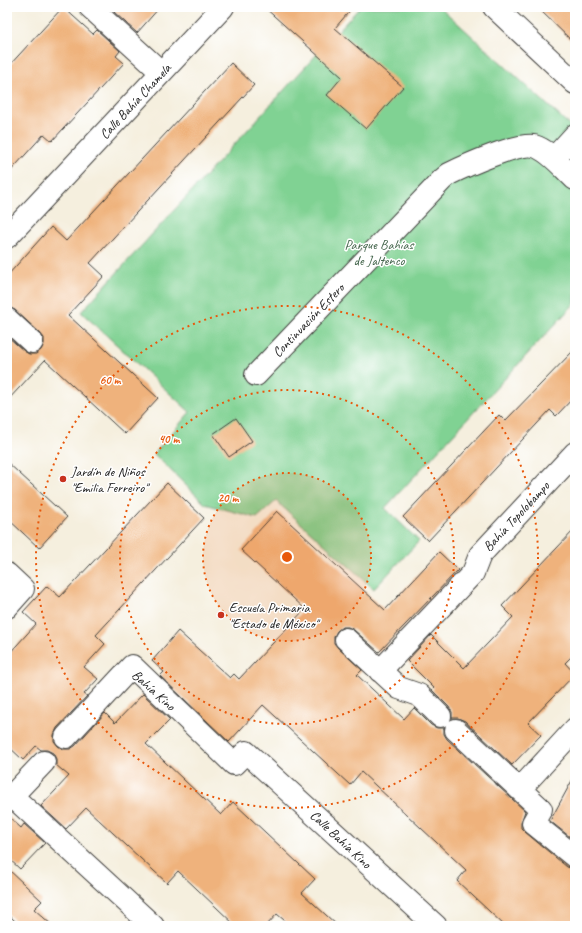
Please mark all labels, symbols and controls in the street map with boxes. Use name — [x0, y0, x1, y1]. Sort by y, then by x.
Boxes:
street label: Calle Bahía Chamela — [96, 59, 175, 143]
park label: Parque Bahías de Jaltenco — [345, 236, 415, 269]
street label: Continuación Estero — [269, 278, 349, 361]
text: 60 m — [100, 372, 122, 388]
text: 40 m — [159, 431, 180, 447]
place label: Jardín de Niños "Emilia Ferreiro" — [70, 463, 150, 496]
marker: Jardín de Niños "Emilia Ferreiro" — [58, 474, 68, 484]
street label: Bahía Topolobampo — [480, 477, 554, 555]
text: 20 m — [218, 490, 239, 506]
centre of rings — [280, 550, 294, 564]
place label: Escuela Primaria "Estado de México" — [229, 599, 321, 632]
marker: Escuela Primaria "Estado de México" — [216, 610, 226, 620]
street label: Bahía Kino — [128, 666, 180, 715]
street label: Calle Bahía Kino — [306, 807, 376, 873]

